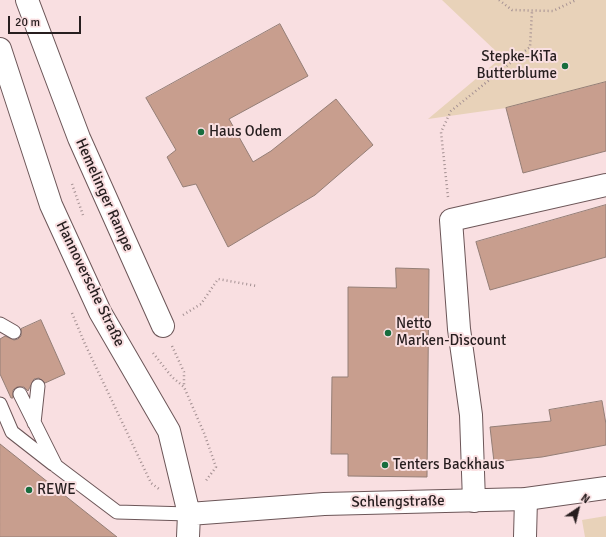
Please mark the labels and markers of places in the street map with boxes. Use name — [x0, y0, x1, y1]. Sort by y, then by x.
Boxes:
place label: Stepke-KiTa Butterblume — [477, 48, 557, 83]
marker: Stepke-KiTa Butterblume — [560, 61, 570, 71]
place label: Haus Odem — [209, 123, 282, 141]
marker: Haus Odem — [196, 127, 206, 137]
place label: Netto Marken-Discount — [396, 315, 506, 350]
marker: Netto Marken-Discount — [383, 328, 393, 338]
place label: Tenters Backhaus — [393, 456, 505, 474]
marker: Tenters Backhaus — [380, 460, 390, 470]
place label: REWE — [37, 481, 76, 499]
marker: REWE — [24, 485, 34, 495]

